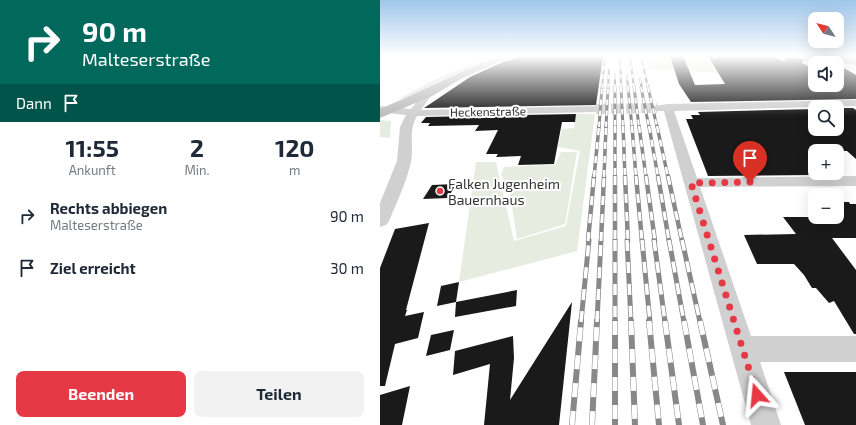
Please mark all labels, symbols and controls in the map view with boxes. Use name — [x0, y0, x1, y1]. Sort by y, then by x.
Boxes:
north arrow — [808, 12, 844, 48]
map controls — [808, 12, 844, 224]
text: 90 m — [82, 14, 147, 48]
icon: right — [16, 16, 68, 68]
text: Malteserstraße — [82, 48, 210, 70]
button: sound — [808, 56, 844, 92]
icon: arrive — [60, 92, 82, 114]
text: Dann — [16, 94, 52, 112]
button: search — [808, 100, 844, 136]
street label: Heckenstraße — [450, 103, 526, 119]
text: 11:55 — [65, 133, 119, 162]
text: 2 — [190, 133, 204, 162]
text: 120 — [275, 133, 314, 162]
pin — [733, 141, 767, 182]
button: + — [808, 144, 844, 180]
icon: arrive — [739, 147, 761, 169]
text: Ankunft — [69, 162, 116, 178]
text: Min. — [184, 162, 210, 178]
text: m — [289, 162, 300, 178]
place label: Falken Jugenheim Bauernhaus — [448, 175, 560, 208]
marker: Falken Jugenheim Bauernhaus — [435, 186, 445, 196]
button: − — [808, 188, 844, 224]
text: Rechts abbiegen — [50, 199, 167, 217]
icon: right — [16, 205, 38, 227]
text: 90 m — [330, 207, 364, 225]
text: Malteserstraße — [50, 217, 143, 233]
icon: arrive — [16, 257, 38, 279]
text: Ziel erreicht — [50, 259, 136, 277]
text: 30 m — [330, 259, 364, 277]
button: Beenden — [16, 371, 186, 417]
button: Teilen — [194, 371, 364, 417]
position arrow — [736, 374, 778, 416]

